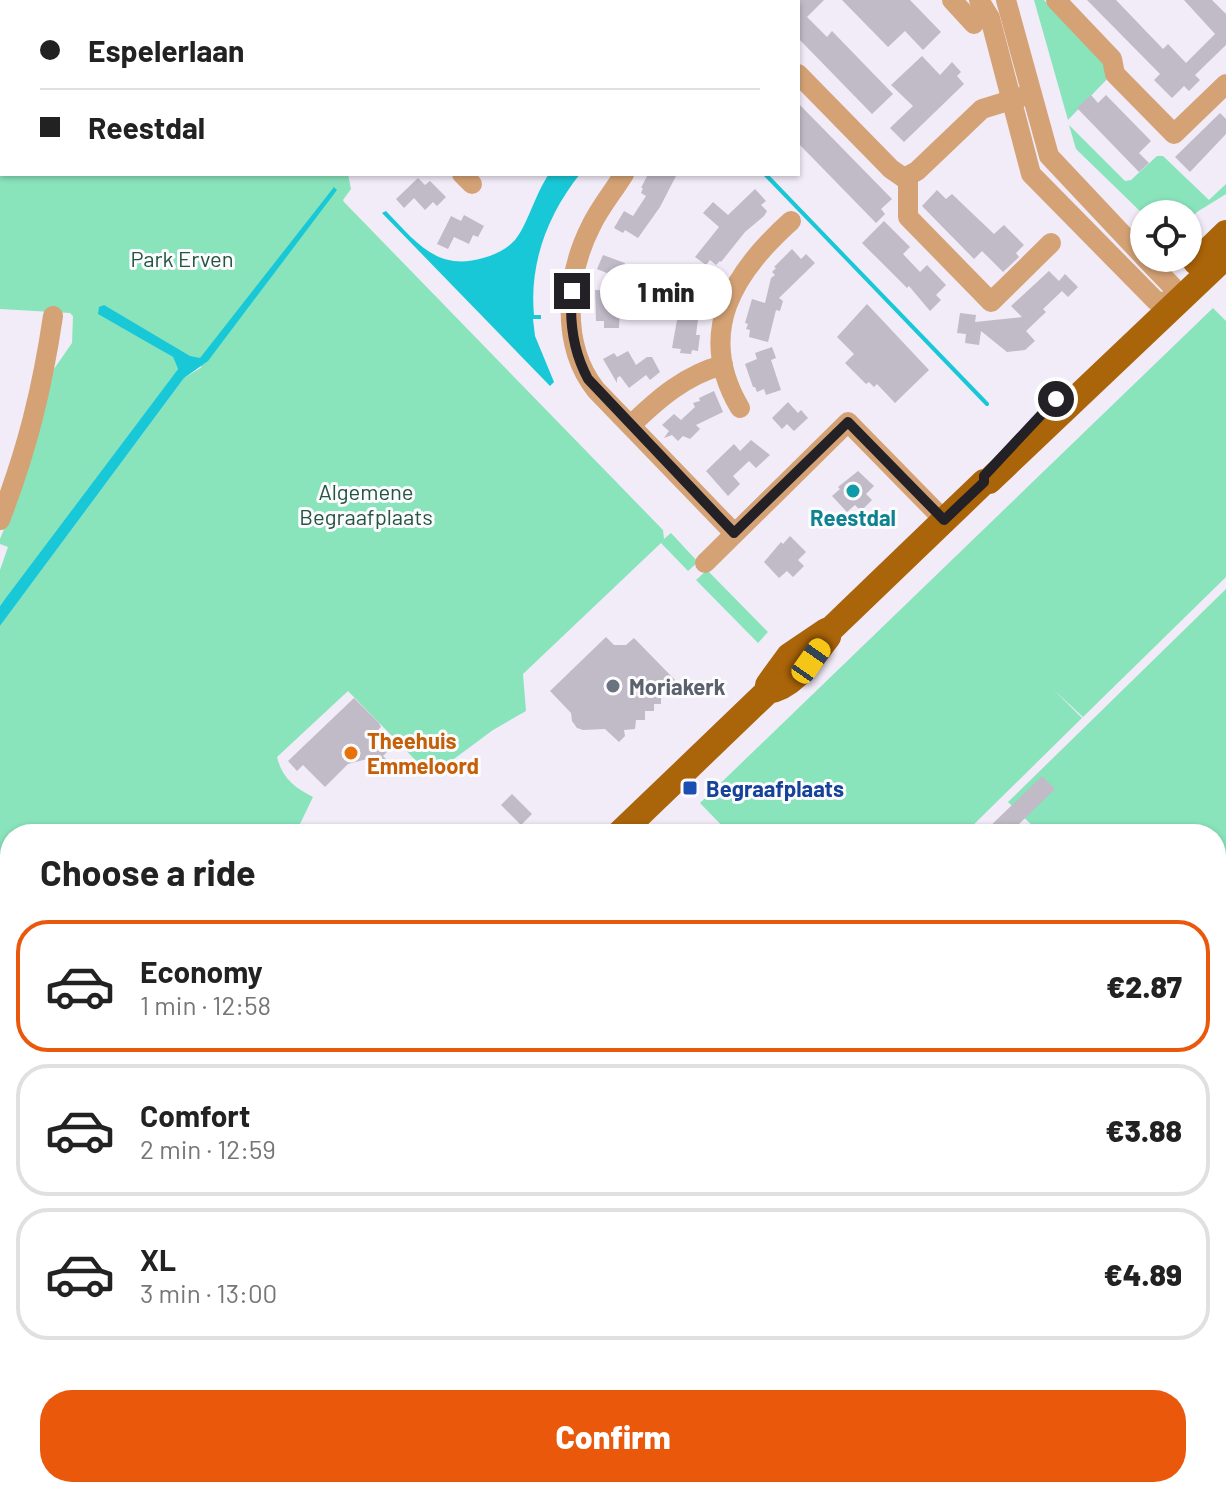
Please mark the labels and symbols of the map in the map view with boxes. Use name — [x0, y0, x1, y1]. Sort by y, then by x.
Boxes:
park label: Park Erven — [130, 245, 234, 271]
callout: 1 min — [600, 263, 732, 319]
route end — [554, 273, 590, 309]
route start — [1038, 381, 1074, 417]
park label: Algemene Begraafplaats — [299, 478, 433, 529]
marker: Reestdal — [844, 482, 862, 500]
place label: Reestdal — [810, 504, 896, 530]
car — [787, 634, 835, 688]
place label: Moriakerk — [629, 673, 726, 699]
marker: Moriakerk — [604, 677, 622, 695]
place label: Theehuis Emmeloord — [367, 727, 479, 778]
marker: Theehuis Emmeloord — [342, 744, 360, 762]
place label: Begraafplaats — [706, 775, 844, 801]
marker: Begraafplaats — [681, 779, 699, 797]

